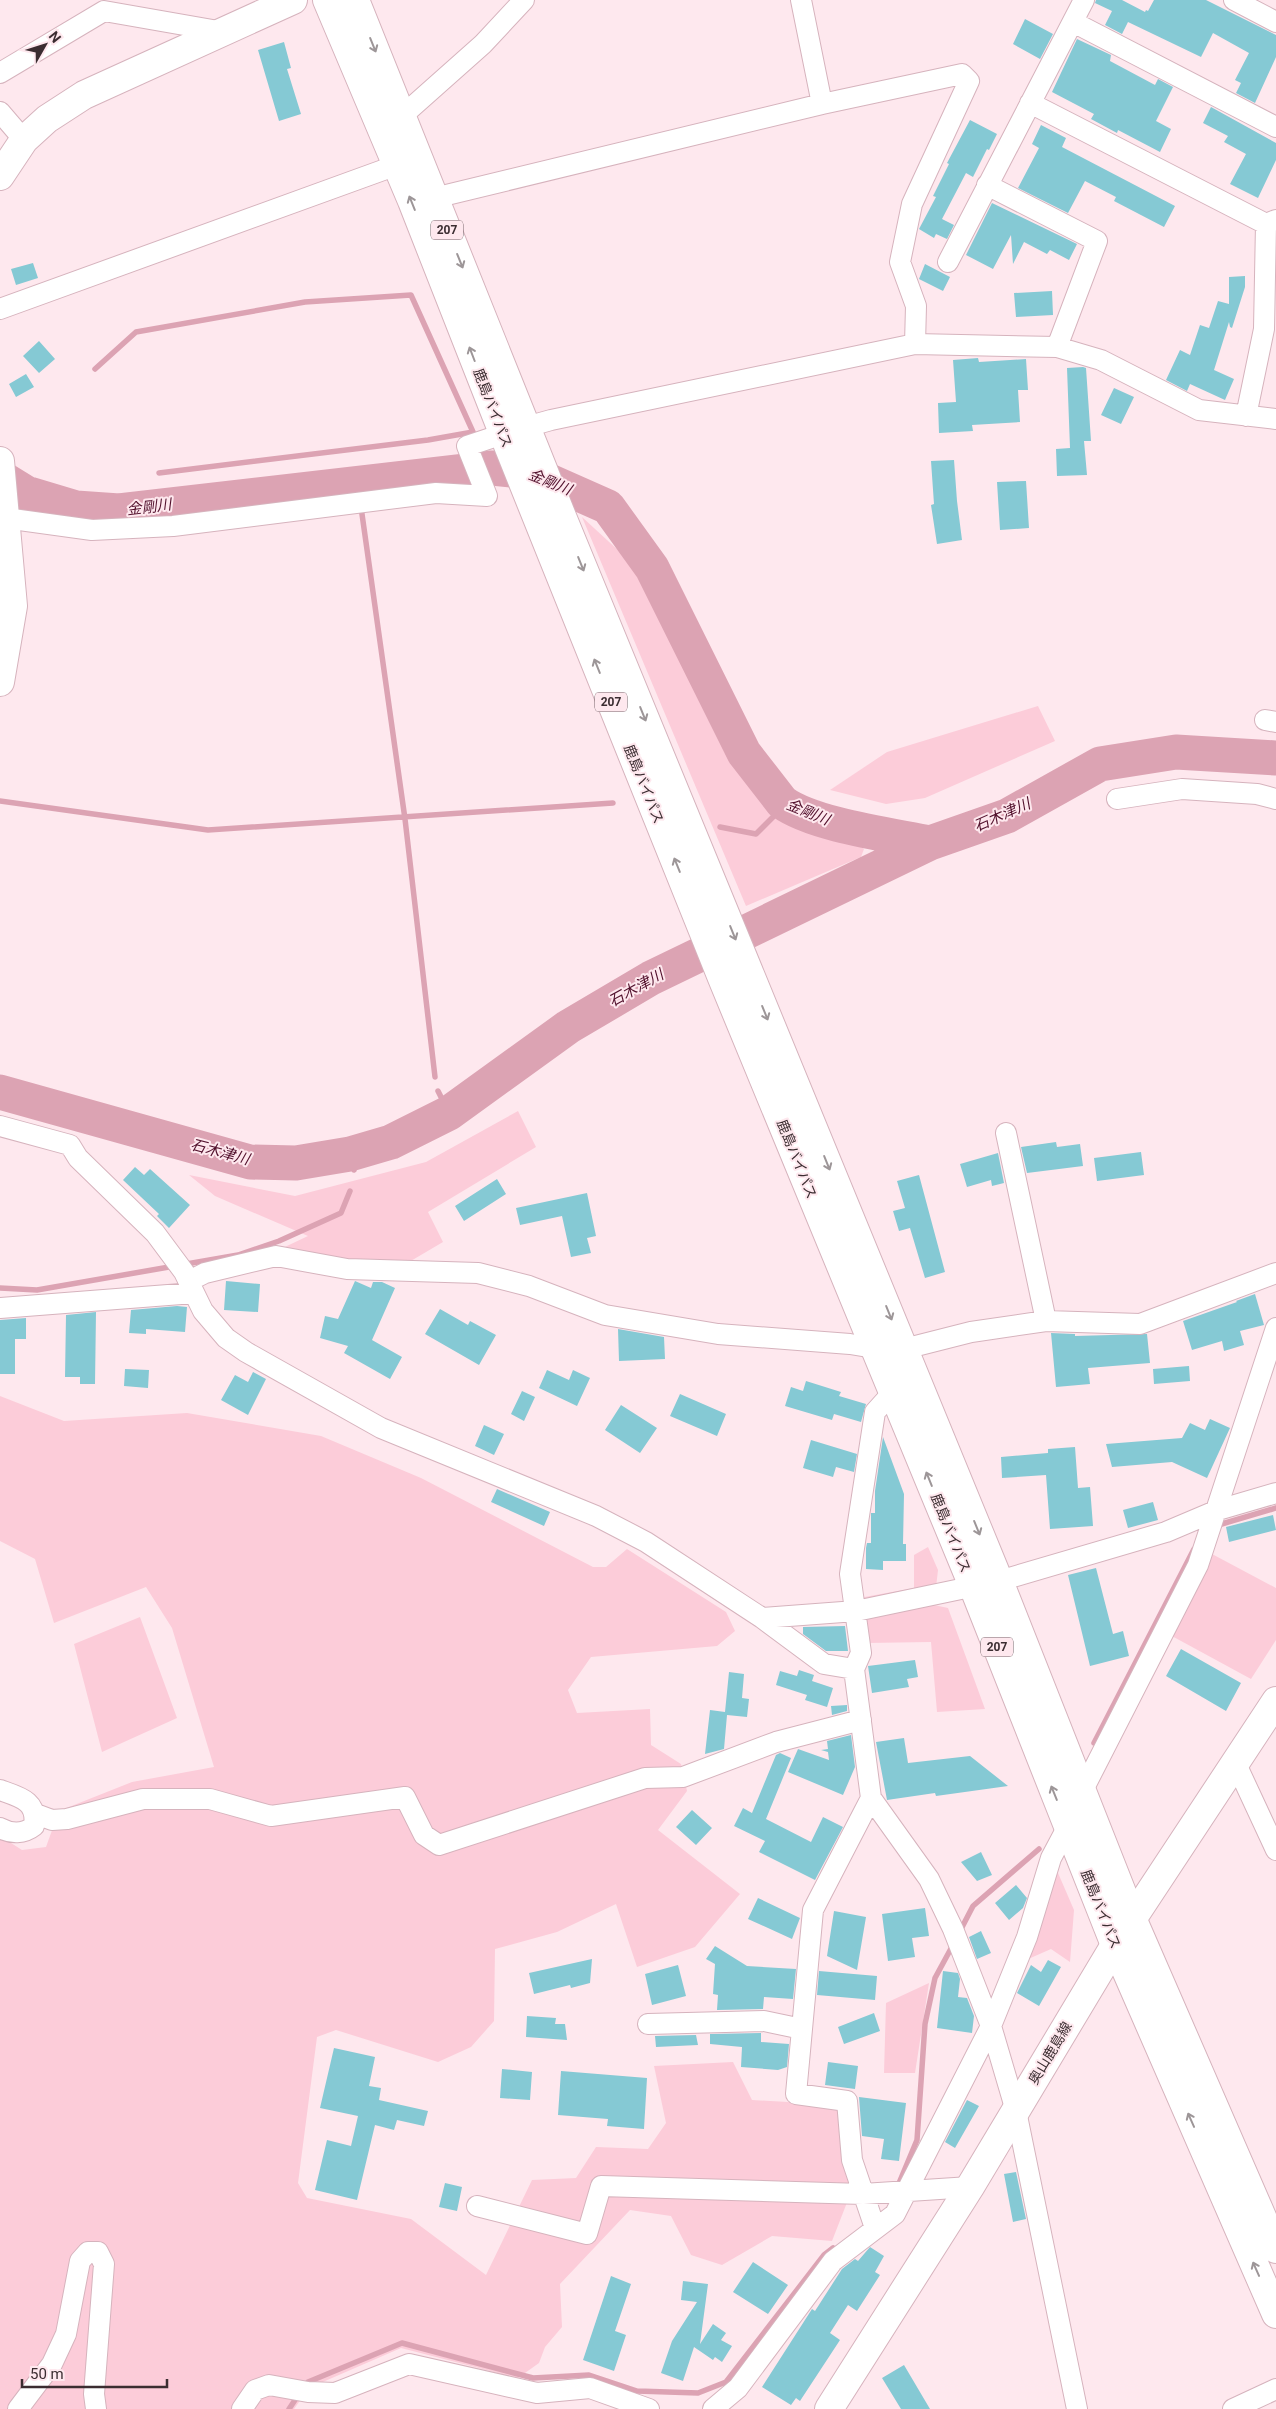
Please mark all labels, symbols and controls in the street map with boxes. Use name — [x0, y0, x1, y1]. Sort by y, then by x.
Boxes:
north arrow — [20, 20, 70, 70]
text: N — [46, 28, 64, 46]
one-way arrow — [369, 37, 379, 52]
one-way arrow — [407, 196, 417, 211]
road number: 207 — [431, 220, 463, 240]
one-way arrow — [455, 253, 465, 268]
one-way arrow — [467, 347, 476, 362]
street label: 鹿島バイパス — [471, 366, 515, 450]
water label: 金剛川 — [526, 465, 576, 500]
water label: 金剛川 — [126, 495, 174, 519]
one-way arrow — [577, 556, 587, 571]
one-way arrow — [591, 659, 601, 674]
road number: 207 — [595, 692, 627, 712]
one-way arrow — [639, 706, 649, 721]
street label: 鹿島バイパス — [621, 742, 667, 826]
water label: 石木津川 — [971, 794, 1035, 835]
water label: 金剛川 — [784, 795, 834, 830]
one-way arrow — [672, 858, 681, 873]
one-way arrow — [729, 925, 738, 940]
water label: 石木津川 — [605, 965, 668, 1010]
one-way arrow — [761, 1005, 771, 1020]
street label: 鹿島バイパス — [774, 1117, 820, 1201]
water label: 石木津川 — [189, 1136, 253, 1169]
one-way arrow — [823, 1155, 833, 1170]
one-way arrow — [885, 1305, 895, 1320]
one-way arrow — [923, 1472, 932, 1487]
street label: 鹿島バイパス — [928, 1491, 974, 1575]
one-way arrow — [973, 1520, 983, 1535]
road number: 207 — [981, 1638, 1013, 1656]
one-way arrow — [1049, 1785, 1058, 1800]
street label: 鹿島バイパス — [1078, 1867, 1124, 1951]
street label: 奥山鹿島線 — [1025, 2019, 1075, 2087]
one-way arrow — [1186, 2113, 1196, 2128]
one-way arrow — [1251, 2262, 1261, 2277]
scale bar — [22, 2356, 168, 2388]
text: 50 m — [30, 2365, 64, 2383]

